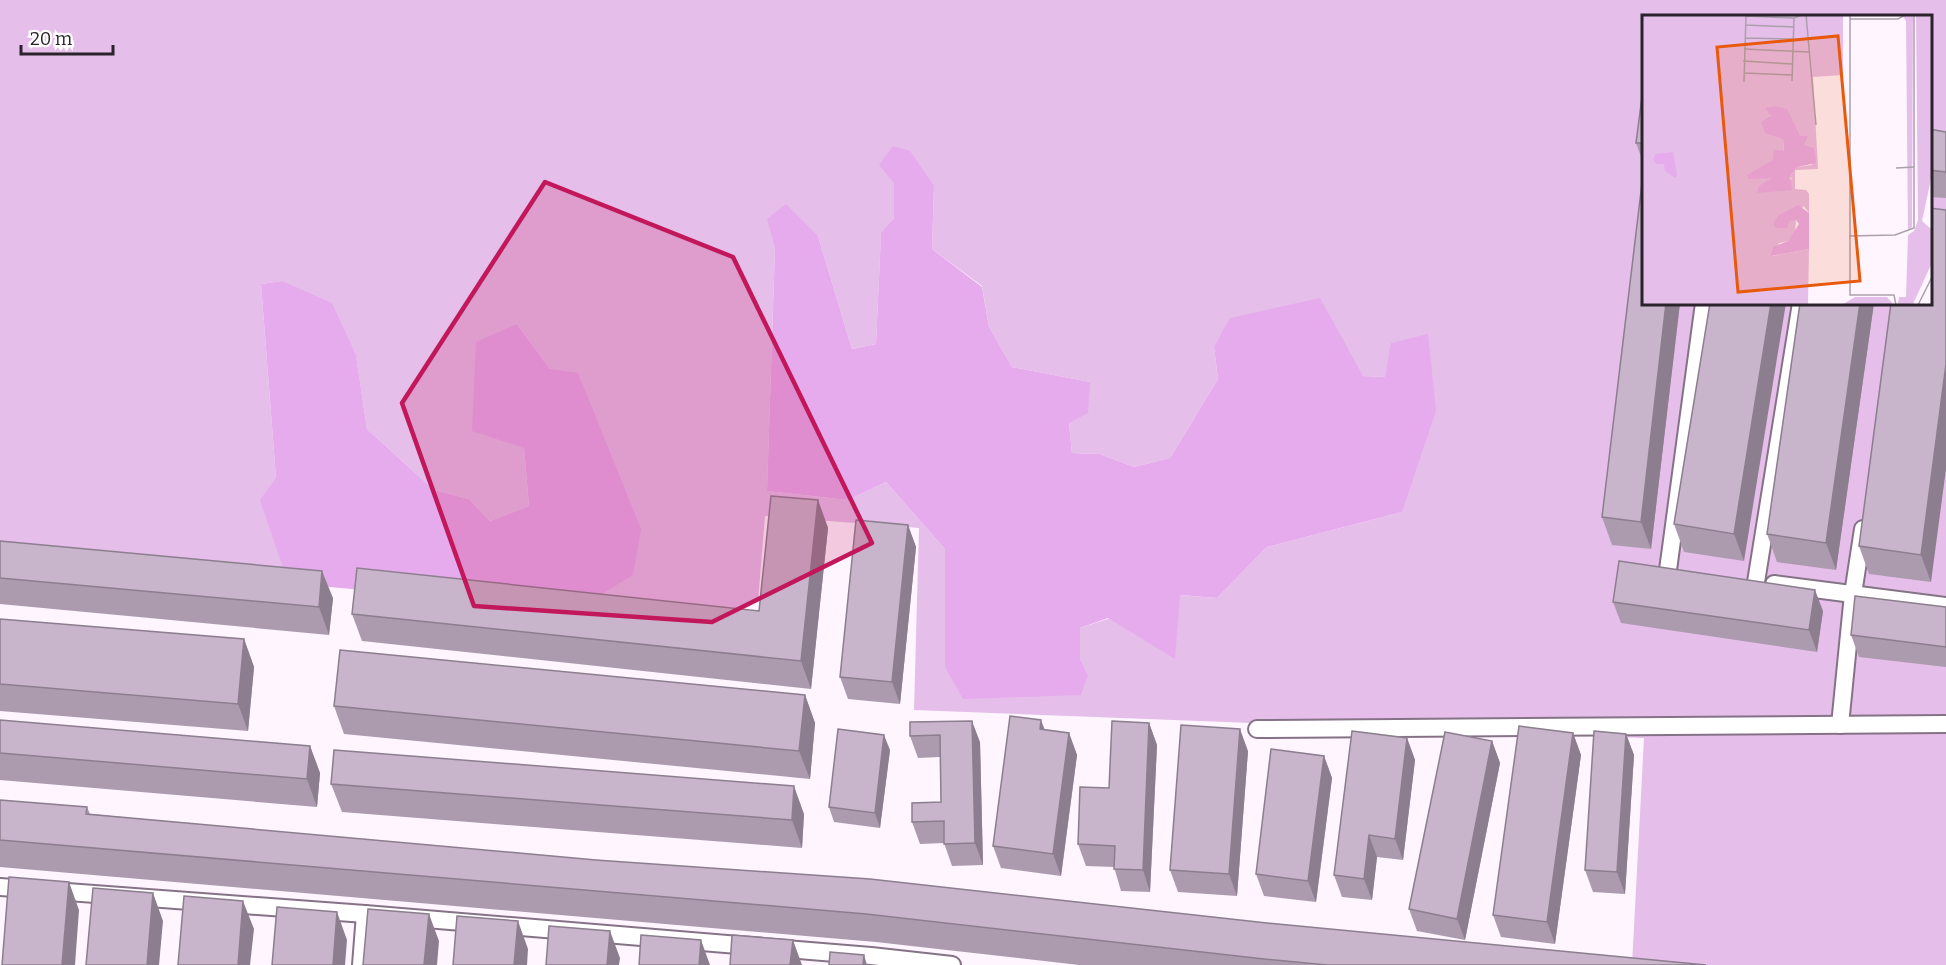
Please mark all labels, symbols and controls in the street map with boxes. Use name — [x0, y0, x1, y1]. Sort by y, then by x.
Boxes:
inset map — [1642, 15, 1931, 304]
scale bar — [21, 18, 112, 56]
text: 20 m — [30, 28, 72, 50]

